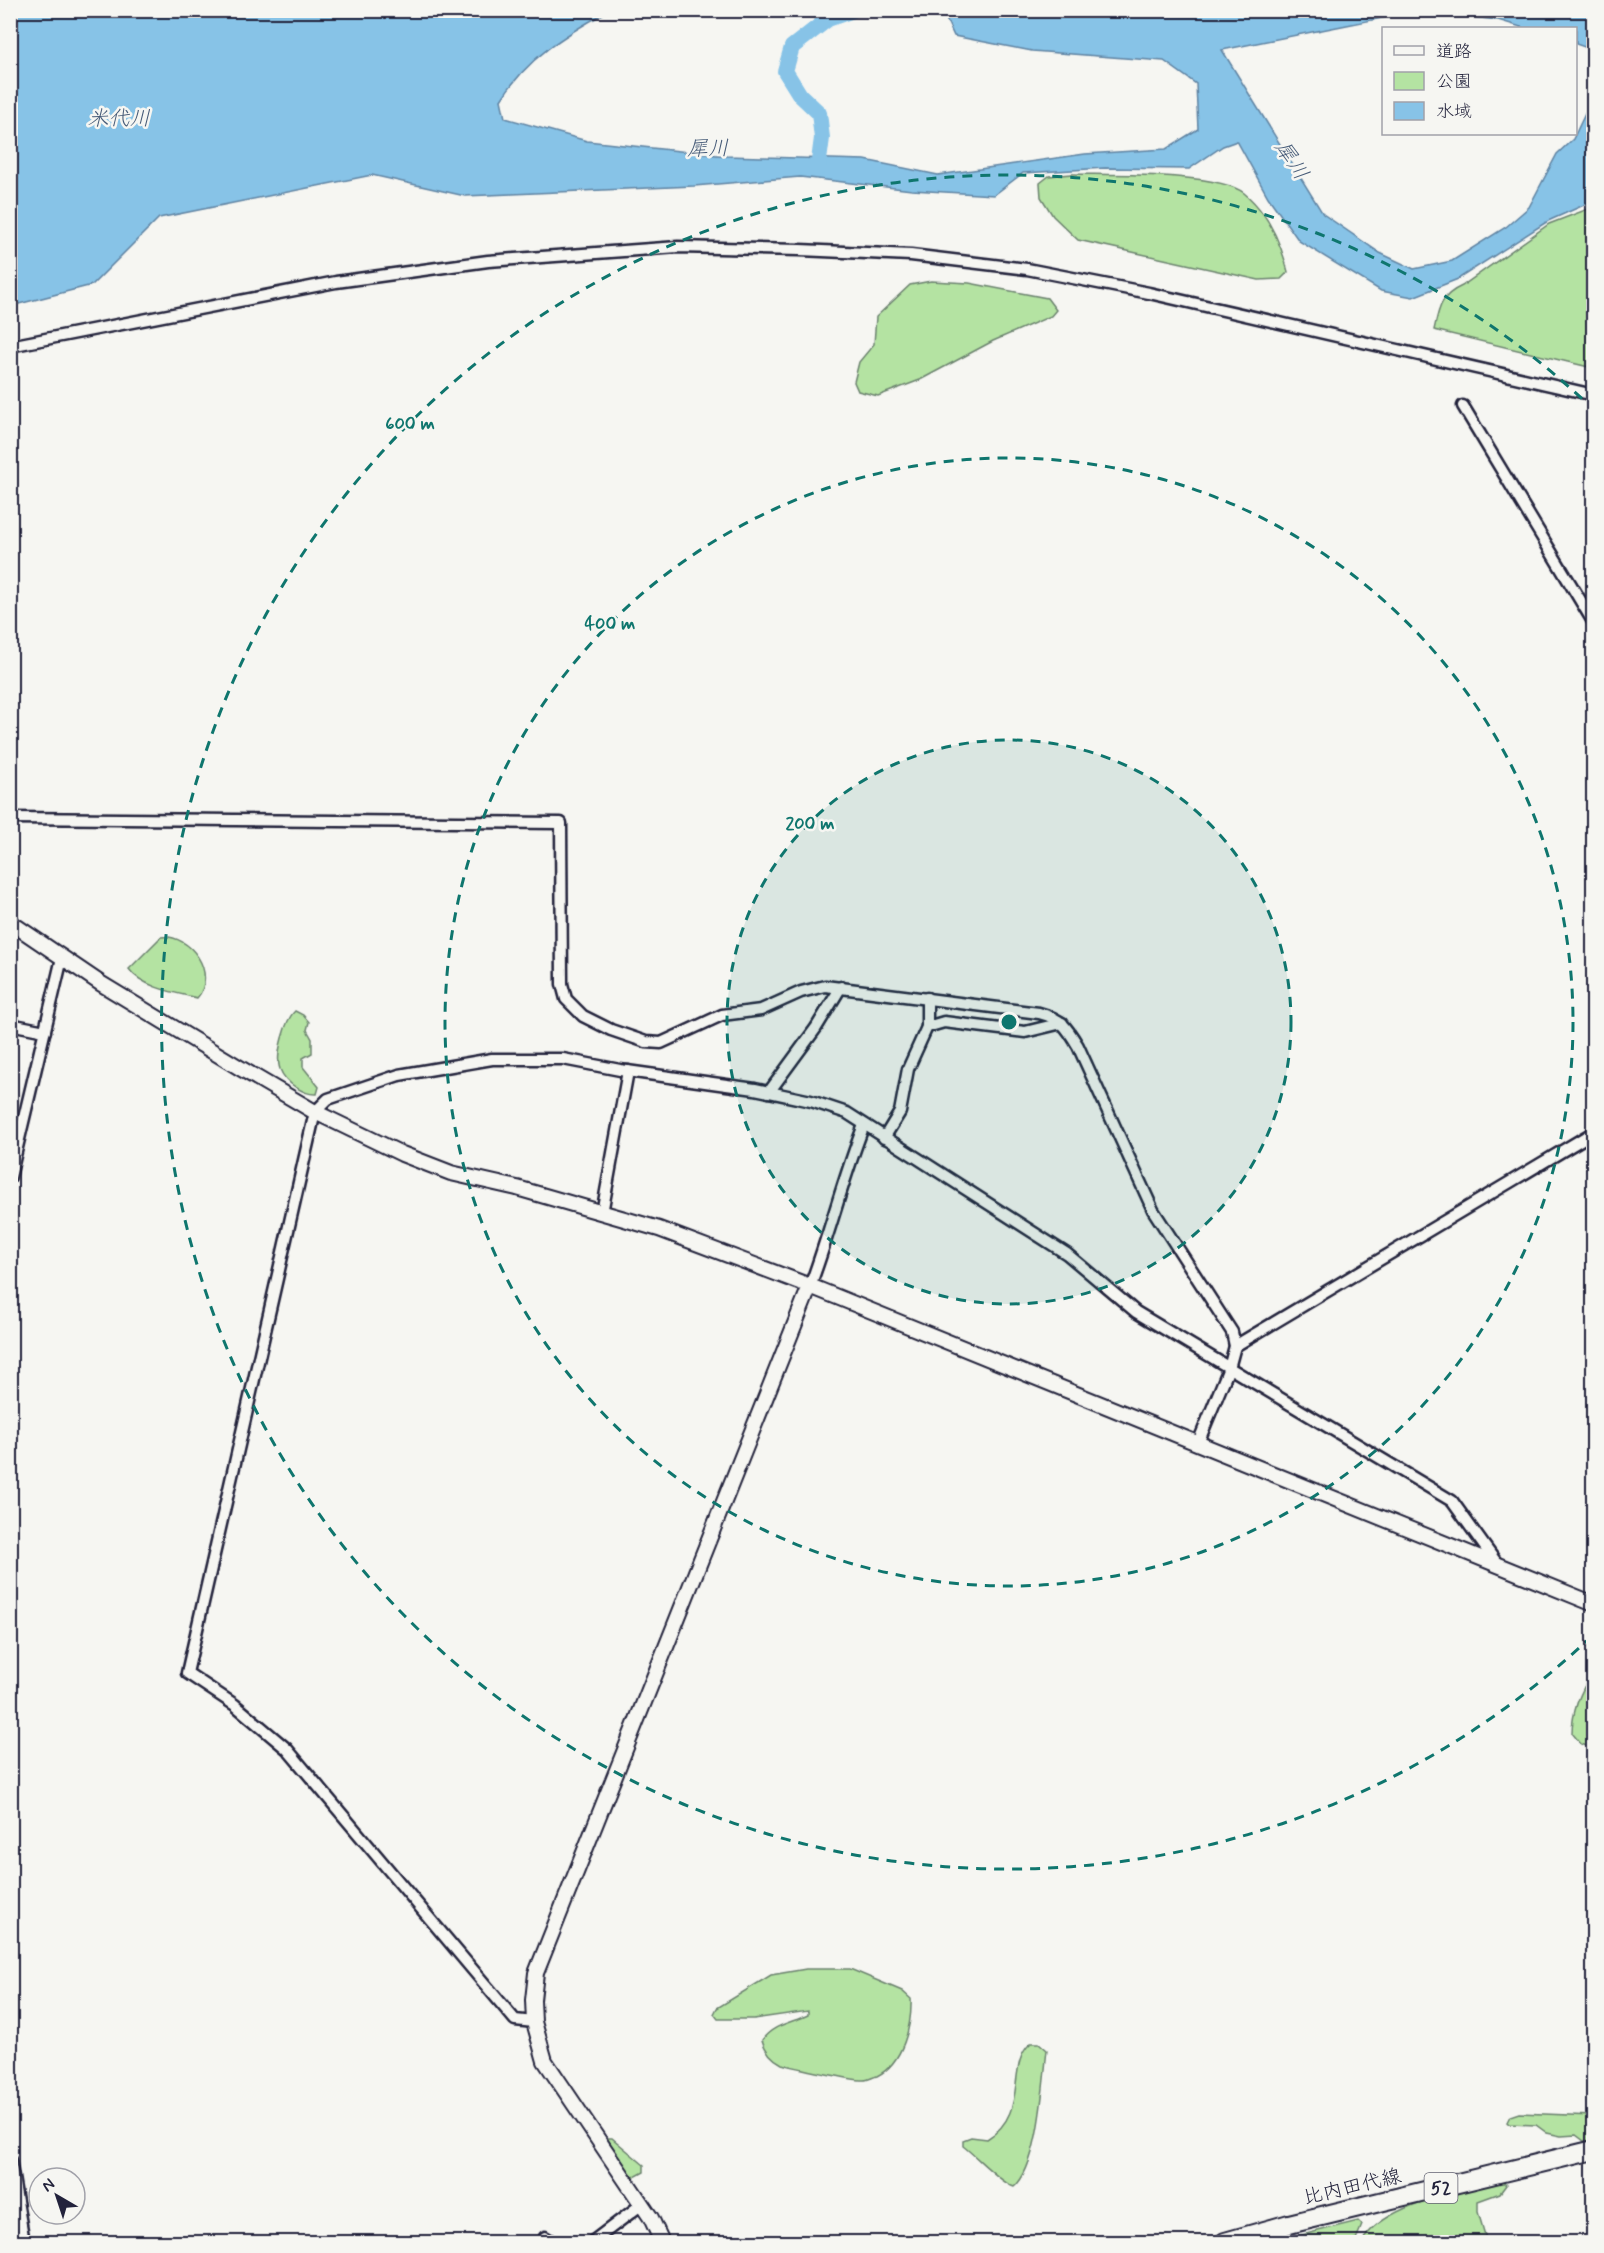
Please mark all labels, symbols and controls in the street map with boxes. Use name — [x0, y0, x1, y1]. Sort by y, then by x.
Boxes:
legend — [1382, 27, 1577, 135]
text: 道路 — [1436, 40, 1472, 64]
text: 公園 — [1436, 70, 1472, 94]
text: 水域 — [1436, 100, 1472, 124]
water label: 米代川 — [88, 105, 151, 133]
water label: 犀川 — [687, 135, 729, 163]
water label: 犀川 — [1268, 135, 1315, 186]
text: 600 m — [385, 412, 435, 436]
text: 400 m — [585, 612, 635, 636]
text: 200 m — [785, 812, 835, 836]
centre of rings — [999, 1012, 1019, 1032]
street label: 比内田代線 — [1301, 2163, 1404, 2212]
north arrow — [27, 2166, 87, 2226]
road number: 52 — [1424, 2173, 1458, 2203]
text: N — [38, 2174, 59, 2197]

